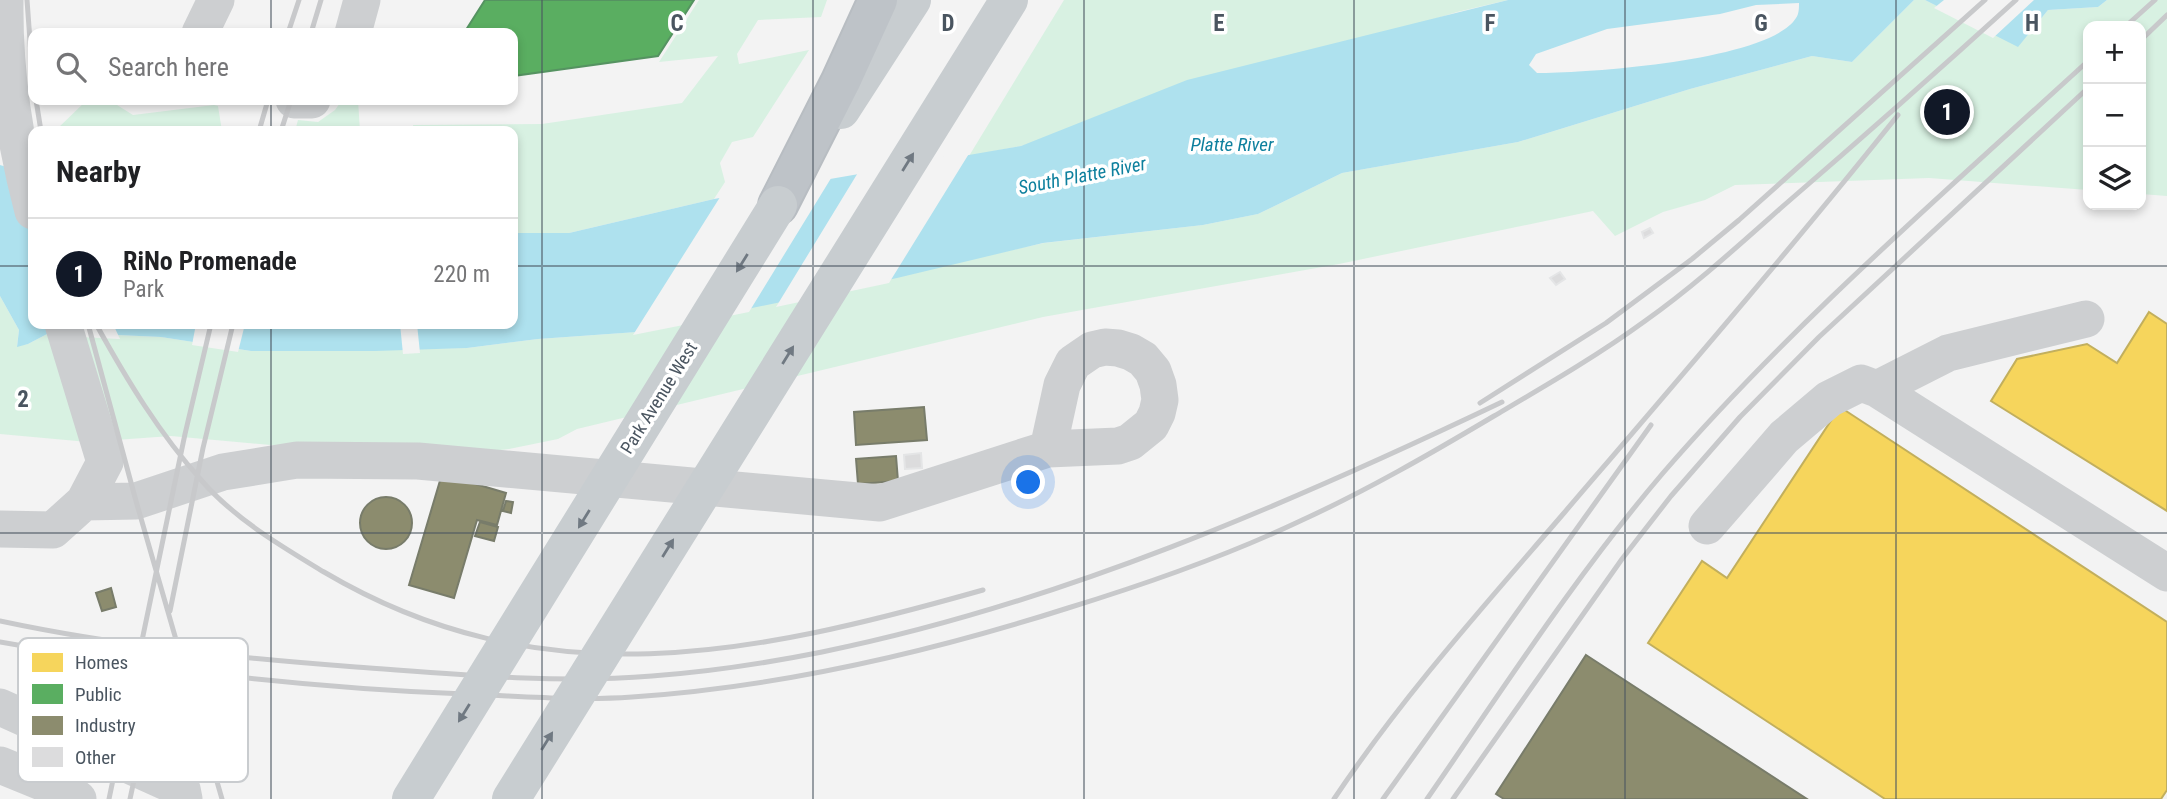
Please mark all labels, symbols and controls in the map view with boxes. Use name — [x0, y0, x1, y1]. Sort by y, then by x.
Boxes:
text: C — [670, 10, 684, 37]
text: D — [942, 10, 955, 37]
text: E — [1213, 10, 1225, 37]
text: F — [1485, 10, 1496, 37]
text: G — [1754, 10, 1768, 37]
text: H — [2025, 10, 2039, 37]
map controls — [2083, 21, 2146, 210]
button: + — [2083, 21, 2146, 84]
search box — [28, 28, 518, 105]
icon: search — [52, 48, 90, 86]
text: Search here — [108, 52, 229, 82]
button: − — [2083, 84, 2146, 147]
pin: 1 — [1924, 86, 1970, 138]
water label: Platte River — [1190, 133, 1274, 156]
button: layers — [2083, 147, 2146, 210]
one-way arrow — [902, 152, 915, 171]
water label: South Platte River — [1016, 152, 1148, 199]
text: Nearby — [56, 154, 141, 189]
text: RiNo Promenade — [123, 246, 297, 276]
one-way arrow — [736, 254, 749, 273]
text: 1 — [73, 261, 85, 288]
text: 220 m — [433, 261, 490, 288]
text: Park — [123, 276, 164, 303]
street label: Park Avenue West — [616, 338, 701, 457]
one-way arrow — [781, 345, 794, 364]
text: 2 — [17, 386, 29, 413]
your location — [1011, 465, 1045, 499]
one-way arrow — [578, 510, 590, 529]
one-way arrow — [661, 538, 674, 558]
legend — [18, 638, 248, 782]
text: Homes — [75, 651, 128, 674]
text: Public — [75, 683, 122, 706]
one-way arrow — [458, 703, 471, 722]
text: Industry — [75, 714, 136, 737]
one-way arrow — [541, 731, 554, 751]
text: Other — [75, 746, 116, 769]

